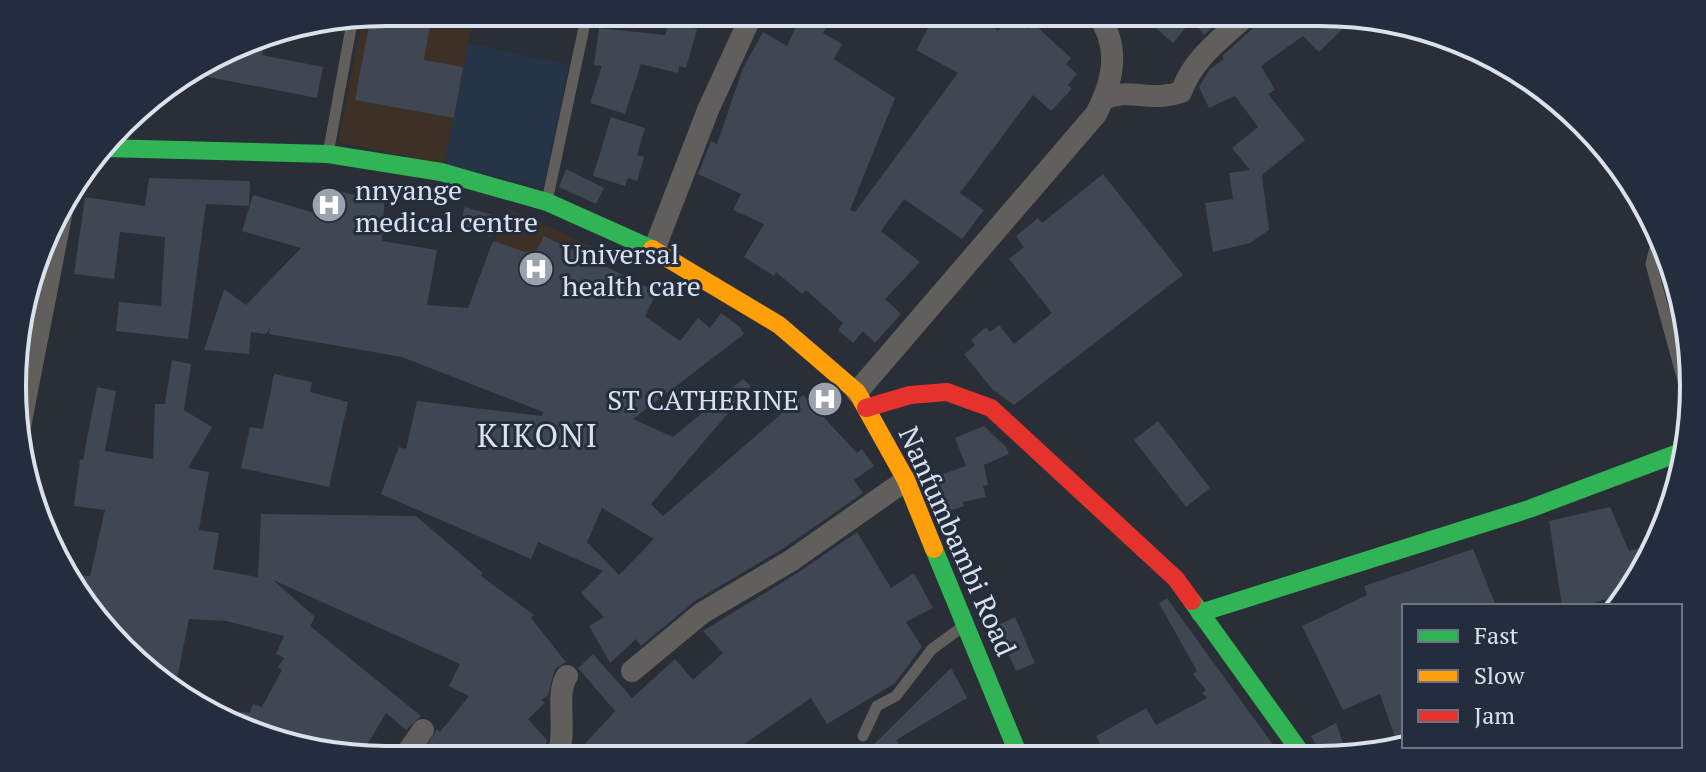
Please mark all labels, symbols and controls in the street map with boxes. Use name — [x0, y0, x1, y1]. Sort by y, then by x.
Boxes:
place label: nnyange medical centre — [355, 171, 538, 240]
hospital icon: nnyange medical centre — [310, 186, 348, 224]
place label: Universal health care — [562, 235, 701, 304]
hospital icon: Universal health care — [517, 250, 555, 288]
hospital icon: ST CATHERINE — [806, 380, 844, 418]
place label: ST CATHERINE — [607, 381, 799, 418]
district label: KIKONI — [477, 414, 599, 456]
street label: Nanfumbambi Road — [891, 420, 1025, 662]
legend — [1402, 604, 1682, 748]
text: Fast — [1474, 619, 1519, 651]
text: Slow — [1474, 659, 1525, 691]
text: Jam — [1474, 699, 1515, 731]

